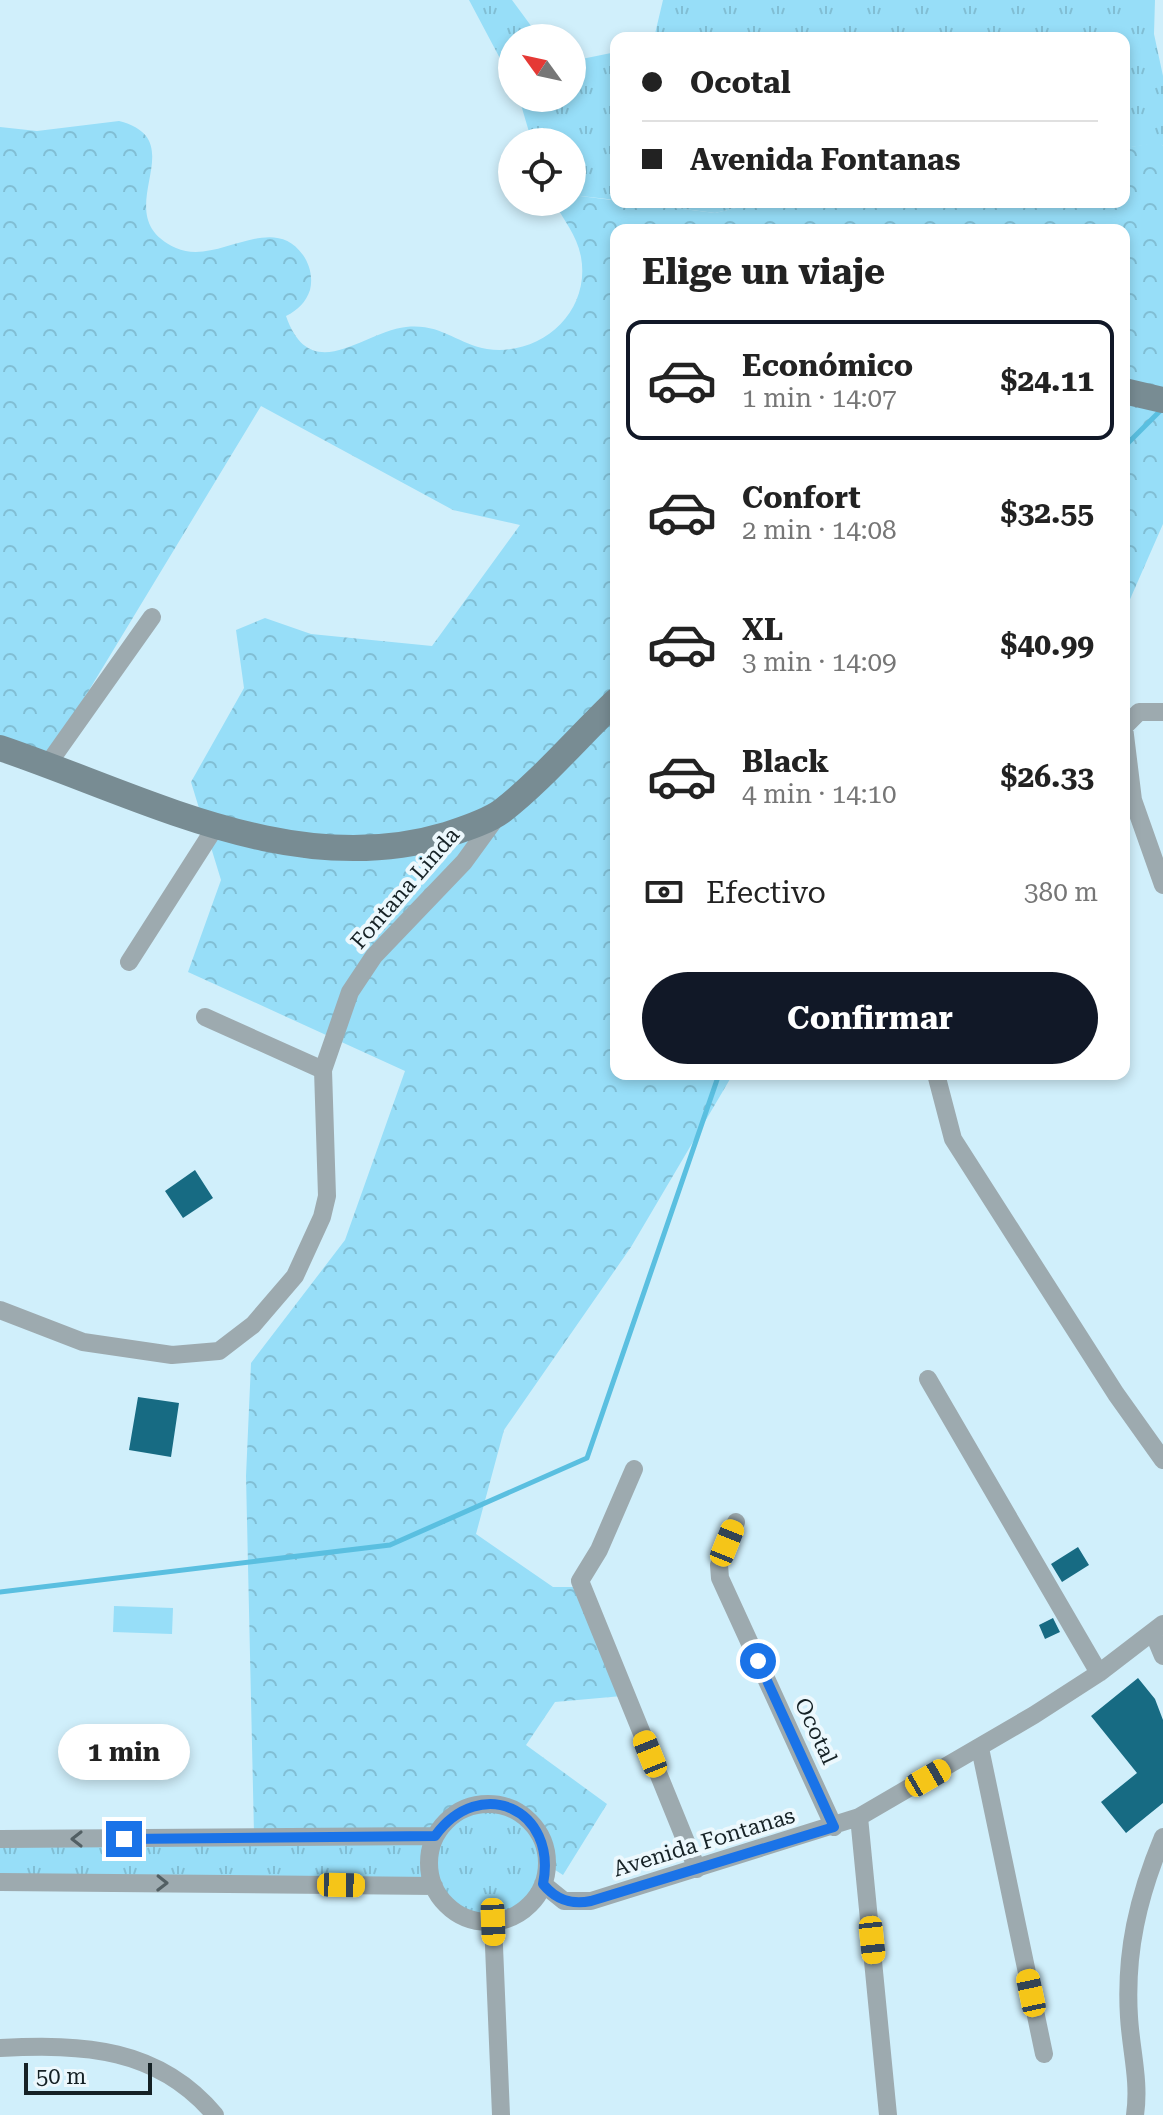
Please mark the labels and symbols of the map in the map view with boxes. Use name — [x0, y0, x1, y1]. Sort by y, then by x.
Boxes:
north arrow — [498, 24, 586, 112]
street label: Fontana Linda — [346, 822, 464, 954]
car — [707, 1516, 747, 1570]
route start — [740, 1643, 776, 1679]
street label: Ocotal — [790, 1694, 842, 1768]
callout: 1 min — [58, 1723, 190, 1779]
car — [630, 1727, 670, 1781]
car — [901, 1756, 955, 1800]
street label: Avenida Fontanas — [610, 1803, 798, 1881]
route end — [106, 1821, 142, 1857]
one-way arrow — [70, 1830, 83, 1848]
car — [317, 1873, 365, 1897]
one-way arrow — [156, 1874, 169, 1892]
car — [480, 1898, 506, 1946]
car — [858, 1915, 886, 1965]
car — [1014, 1967, 1048, 2019]
scale bar — [24, 2059, 152, 2095]

